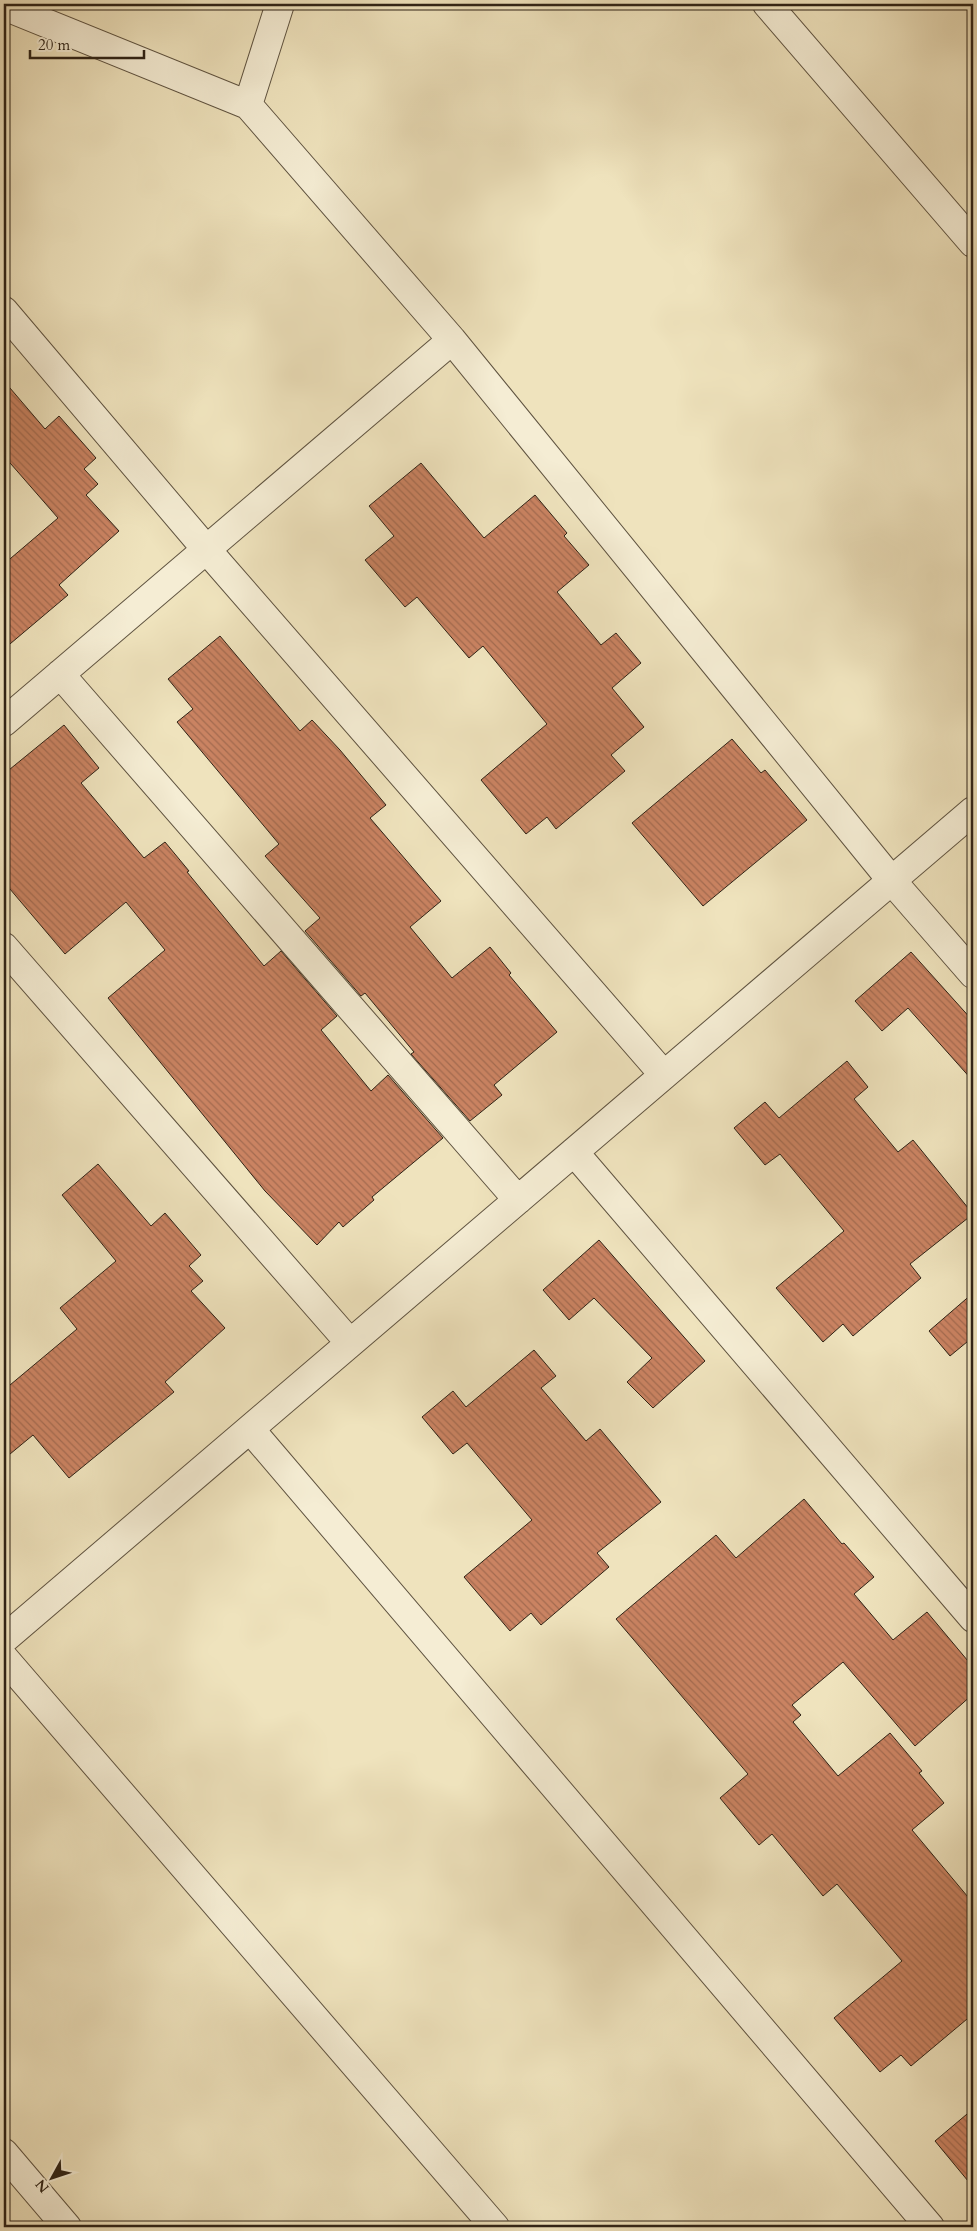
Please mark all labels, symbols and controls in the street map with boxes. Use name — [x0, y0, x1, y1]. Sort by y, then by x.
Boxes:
scale bar — [30, 28, 144, 60]
text: 20 m — [38, 35, 70, 55]
north arrow — [28, 2154, 78, 2204]
text: N — [31, 2175, 54, 2197]

